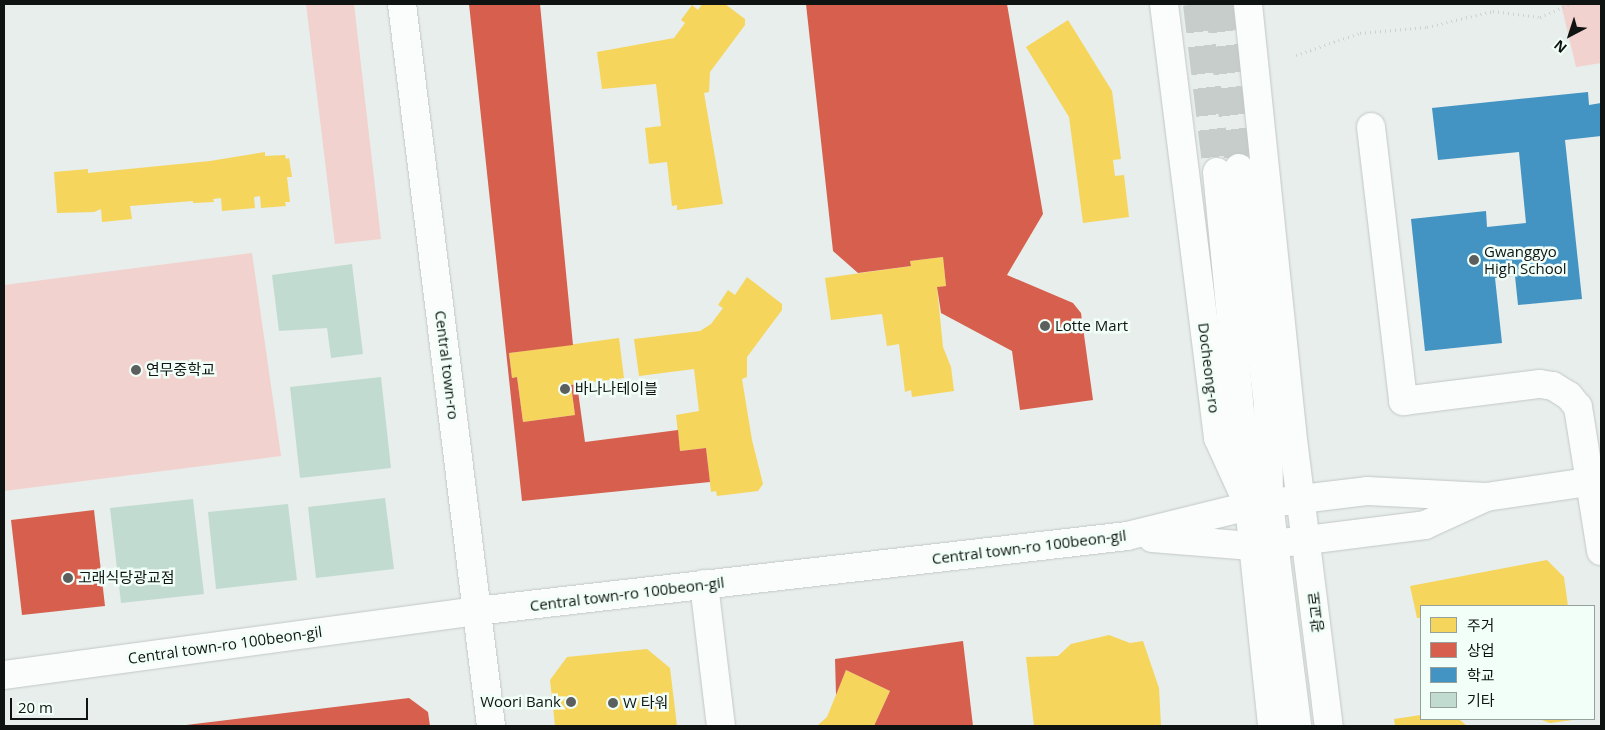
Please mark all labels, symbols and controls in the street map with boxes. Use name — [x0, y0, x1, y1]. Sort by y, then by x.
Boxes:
north arrow — [1545, 10, 1595, 60]
text: N — [1550, 36, 1571, 58]
place label: Gwanggyo High School — [1484, 242, 1567, 277]
marker: Gwanggyo High School — [1468, 254, 1480, 266]
street label: Central town-ro — [431, 309, 463, 421]
place label: Lotte Mart — [1055, 317, 1128, 335]
marker: Lotte Mart — [1039, 320, 1051, 332]
street label: Docheong-ro — [1195, 322, 1223, 414]
place label: 연무중학교 — [146, 361, 215, 379]
marker: 연무중학교 — [130, 364, 142, 376]
place label: 바나나테이블 — [575, 380, 658, 398]
marker: 바나나테이블 — [559, 383, 571, 395]
street label: Central town-ro 100beon-gil — [931, 526, 1127, 568]
place label: 고래식당광교점 — [78, 569, 175, 587]
marker: 고래식당광교점 — [62, 572, 74, 584]
street label: Central town-ro 100beon-gil — [529, 573, 725, 615]
street label: 광교로 — [1305, 590, 1327, 634]
legend — [1420, 605, 1595, 720]
text: 주거 — [1467, 615, 1495, 635]
street label: Central town-ro 100beon-gil — [127, 622, 323, 668]
text: 상업 — [1467, 640, 1495, 660]
text: 학교 — [1467, 665, 1495, 685]
scale bar — [12, 688, 90, 720]
text: 기타 — [1467, 690, 1495, 710]
place label: Woori Bank — [480, 693, 561, 711]
place label: W 타워 — [623, 694, 668, 712]
marker: Woori Bank — [565, 696, 577, 708]
text: 20 m — [18, 697, 53, 717]
marker: W 타워 — [607, 697, 619, 709]

